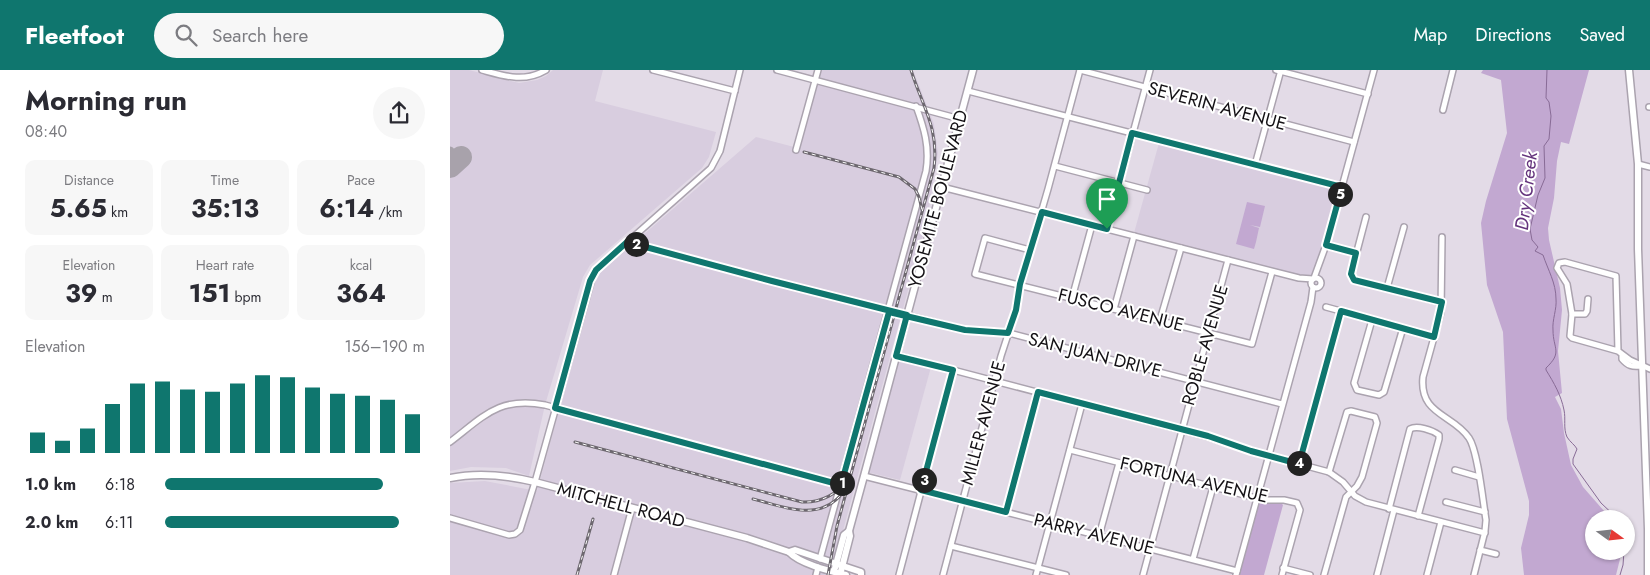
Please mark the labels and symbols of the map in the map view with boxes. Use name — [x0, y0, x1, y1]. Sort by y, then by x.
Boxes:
street label: SEVERIN AVENUE — [1145, 75, 1289, 137]
street label: YOSEMITE BOULEVARD — [902, 107, 974, 291]
water label: Dry Creek — [1508, 149, 1544, 232]
pin — [1086, 178, 1128, 229]
pin: 5 — [1328, 182, 1352, 206]
pin: 2 — [624, 232, 648, 256]
street label: ROBLE AVENUE — [1175, 281, 1235, 409]
street label: FUSCO AVENUE — [1055, 282, 1187, 338]
street label: SAN JUAN DRIVE — [1026, 326, 1164, 384]
street label: MILLER AVENUE — [954, 358, 1012, 488]
street label: FORTUNA AVENUE — [1117, 450, 1271, 510]
pin: 4 — [1286, 450, 1312, 476]
pin: 3 — [912, 468, 936, 492]
pin: 1 — [830, 470, 854, 496]
street label: MITCHELL ROAD — [554, 475, 688, 535]
street label: PARRY AVENUE — [1031, 506, 1157, 562]
north arrow — [1585, 510, 1635, 560]

